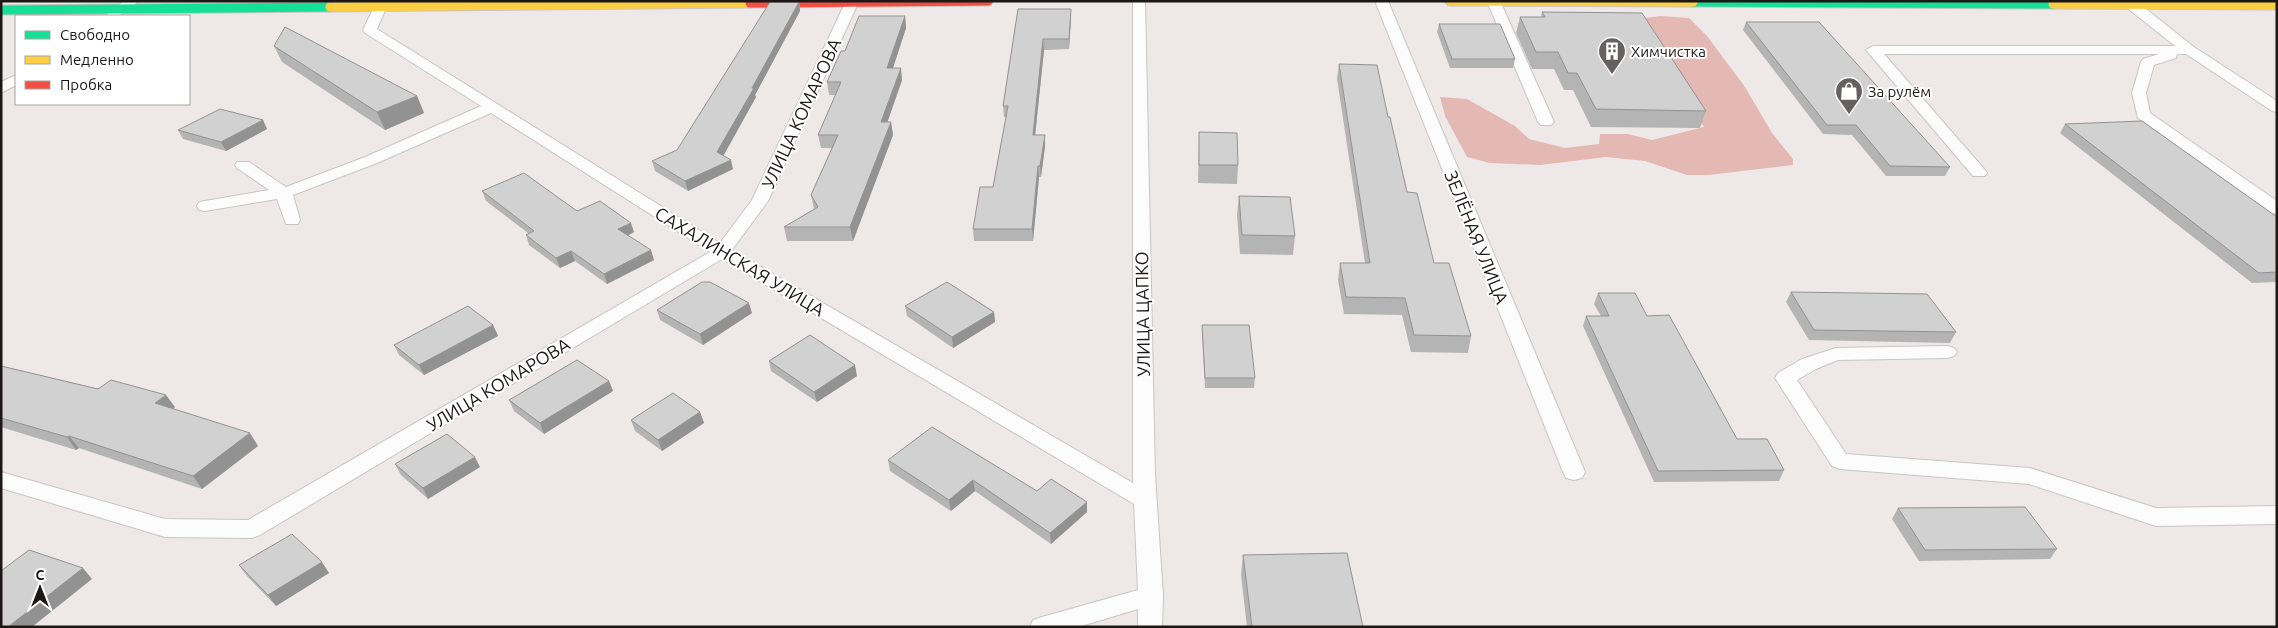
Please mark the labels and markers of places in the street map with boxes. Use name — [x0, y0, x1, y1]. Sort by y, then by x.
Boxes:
building icon: Химчистка — [1597, 36, 1627, 75]
place label: Химчистка — [1631, 43, 1706, 60]
shop icon: За рулём — [1834, 76, 1864, 115]
place label: За рулём — [1868, 83, 1931, 100]

